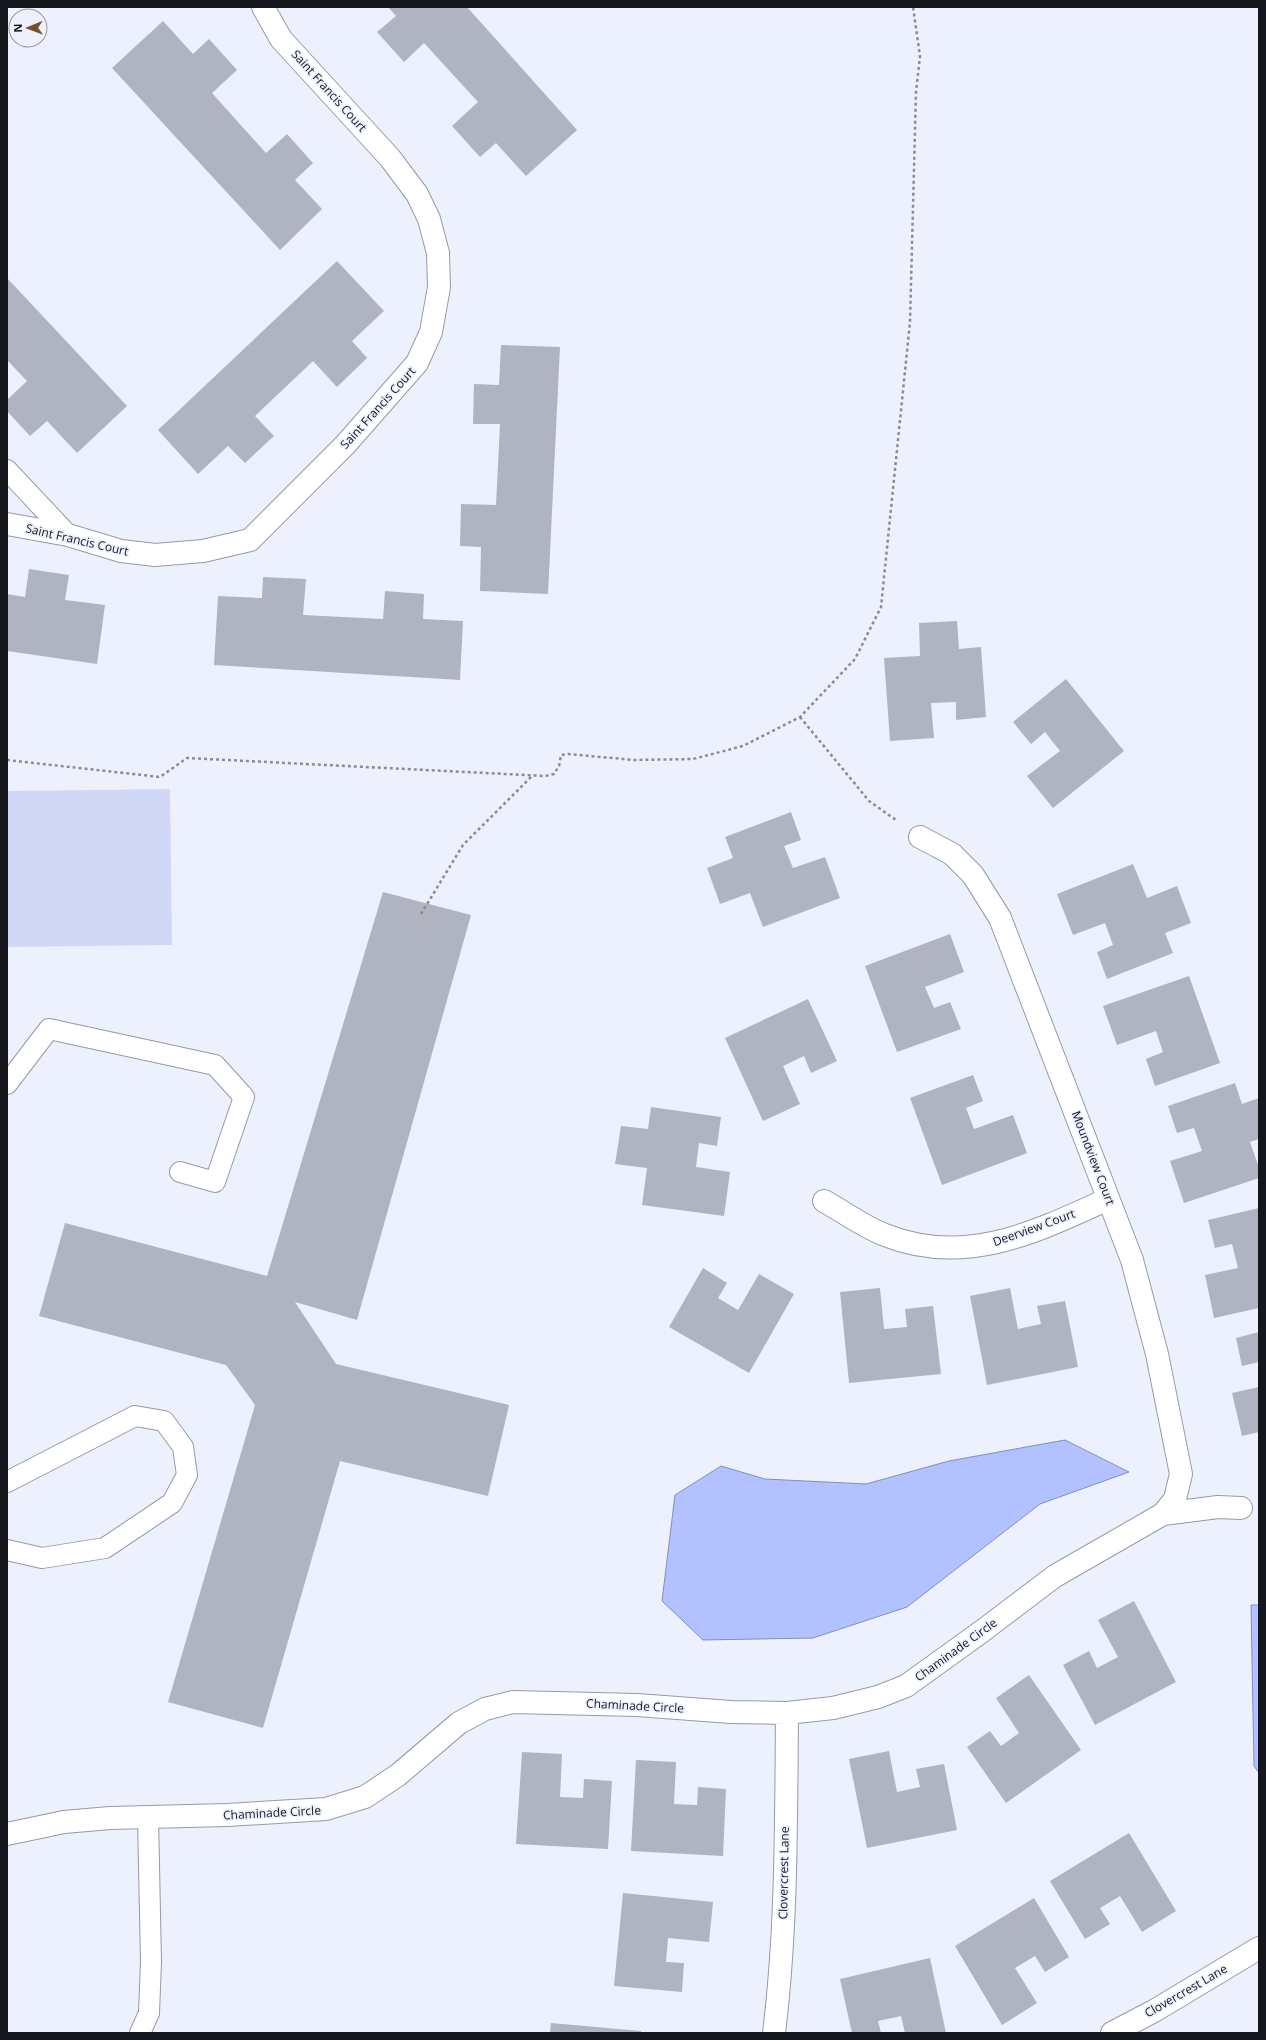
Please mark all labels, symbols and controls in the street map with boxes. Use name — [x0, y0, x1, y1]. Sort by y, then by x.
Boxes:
north arrow — [8, 8, 48, 48]
text: N — [10, 24, 25, 33]
street label: Saint Francis Court — [288, 46, 371, 135]
street label: Saint Francis Court — [336, 363, 419, 452]
street label: Saint Francis Court — [24, 519, 130, 560]
street label: Moundview Court — [1068, 1108, 1119, 1207]
street label: Deerview Court — [990, 1205, 1077, 1250]
street label: Chaminade Circle — [911, 1614, 1001, 1685]
street label: Chaminade Circle — [586, 1694, 685, 1717]
street label: Chaminade Circle — [223, 1801, 322, 1824]
street label: Clovercrest Lane — [774, 1826, 793, 1920]
street label: Clovercrest Lane — [1141, 1960, 1230, 2021]

